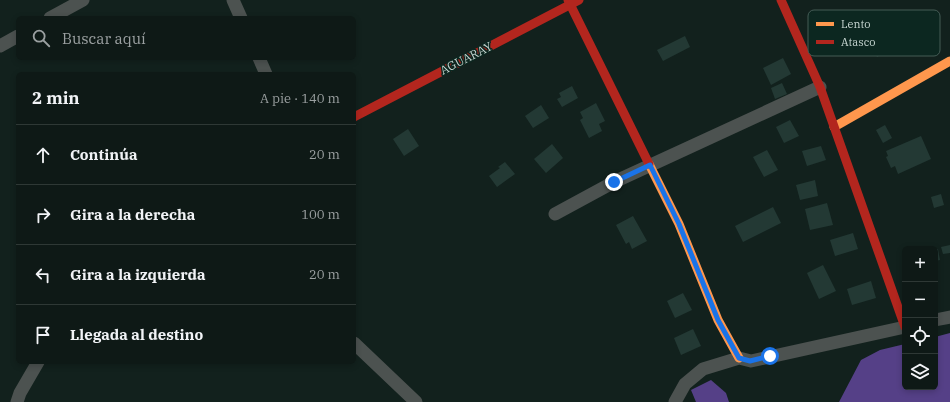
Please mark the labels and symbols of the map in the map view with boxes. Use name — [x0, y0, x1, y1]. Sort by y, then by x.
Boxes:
legend — [808, 10, 940, 56]
text: Lento — [841, 17, 871, 31]
text: Atasco — [841, 35, 875, 49]
street label: AGUARAY — [437, 38, 495, 78]
route end — [605, 173, 623, 191]
route start — [761, 347, 779, 365]

